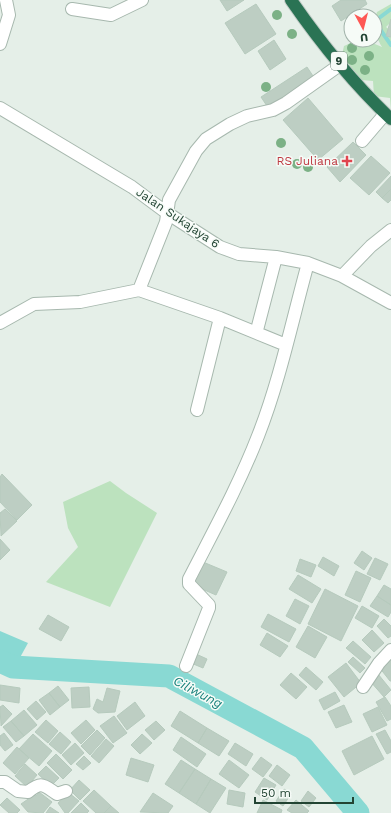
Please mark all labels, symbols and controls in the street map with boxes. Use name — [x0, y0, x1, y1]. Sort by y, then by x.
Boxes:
north arrow — [343, 8, 383, 48]
text: U — [359, 31, 369, 44]
road number: 9 — [331, 52, 347, 70]
place label: RS Juliana — [277, 154, 338, 168]
marker: RS Juliana — [341, 155, 353, 167]
street label: Jalan Sukajaya 6 — [134, 185, 222, 251]
water label: Ciliwung — [171, 673, 225, 711]
scale bar — [255, 779, 353, 805]
text: 50 m — [261, 786, 291, 800]

